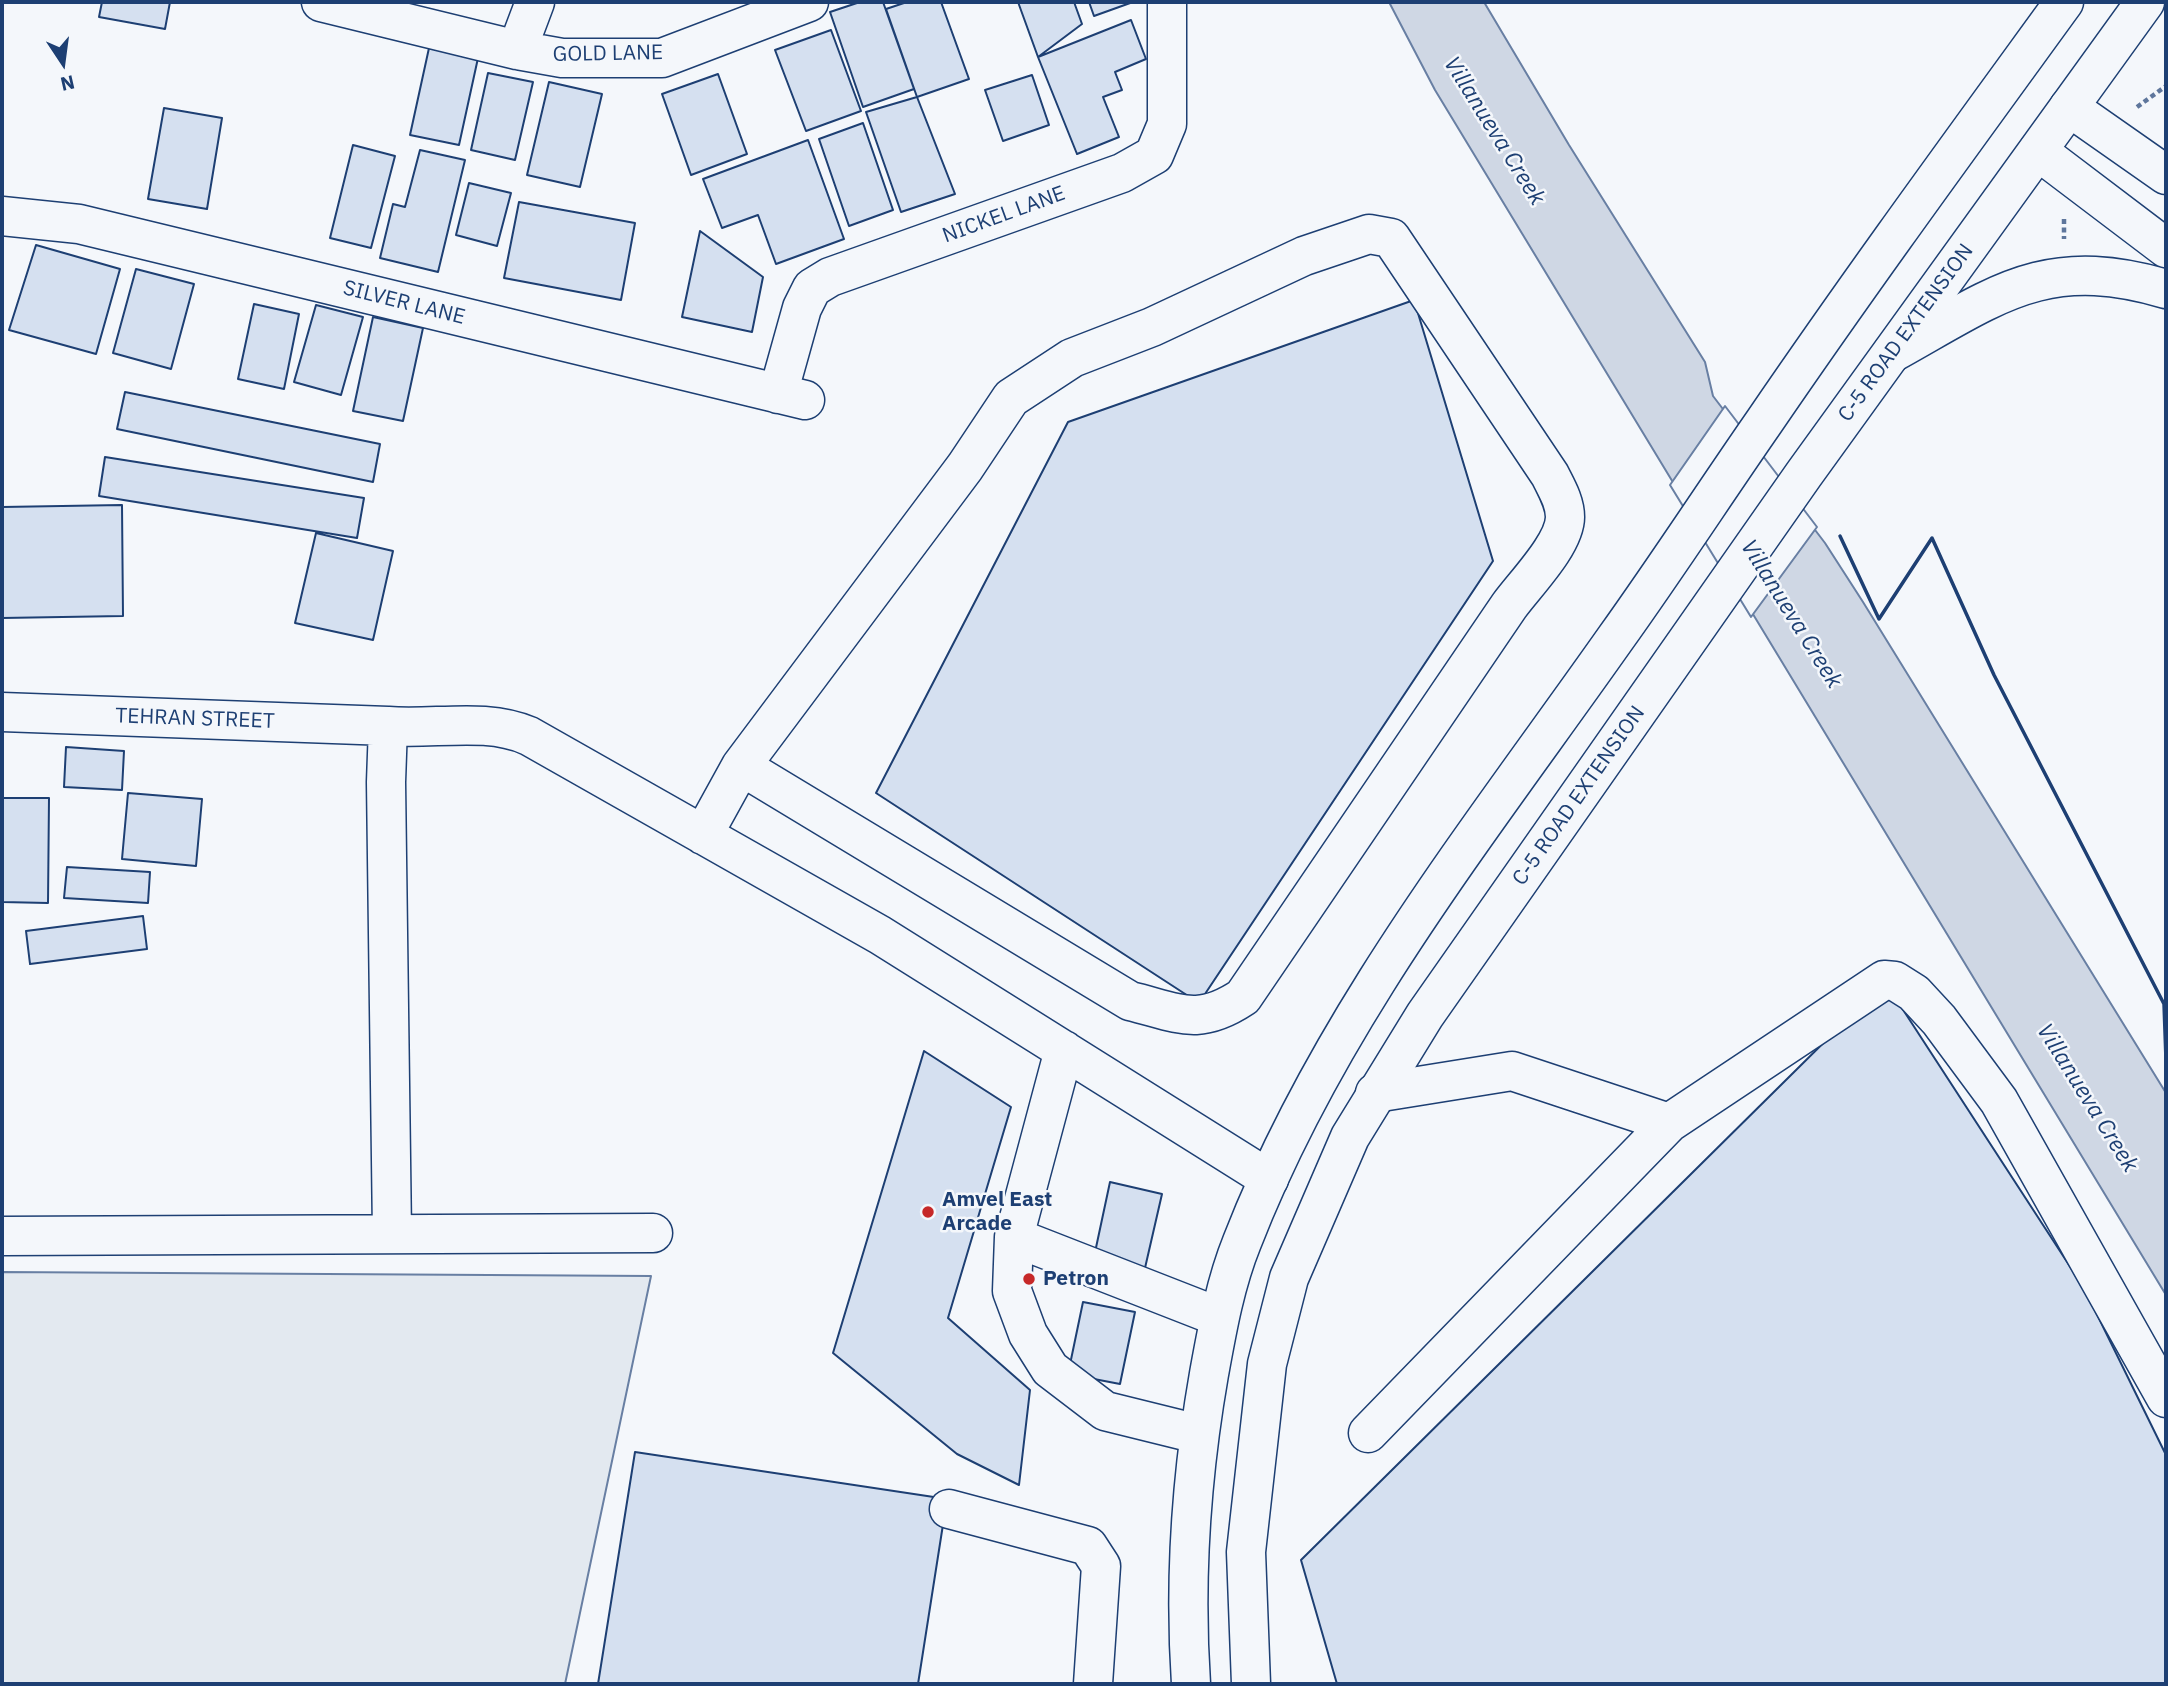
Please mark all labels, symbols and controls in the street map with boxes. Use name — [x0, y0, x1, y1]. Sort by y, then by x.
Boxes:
north arrow — [28, 28, 98, 98]
street label: GOLD LANE — [553, 40, 663, 68]
water label: Villanueva Creek — [1437, 52, 1551, 210]
text: N — [58, 70, 77, 97]
street label: NICKEL LANE — [939, 181, 1069, 249]
street label: C-5 ROAD EXTENSION — [1833, 239, 1979, 427]
street label: SILVER LANE — [340, 276, 468, 330]
water label: Villanueva Creek — [1734, 535, 1848, 693]
street label: C-5 ROAD EXTENSION — [1507, 701, 1651, 891]
street label: TEHRAN STREET — [115, 704, 275, 734]
water label: Villanueva Creek — [2030, 1019, 2144, 1177]
place label: Amvel East Arcade — [942, 1187, 1052, 1237]
marker: Amvel East Arcade — [920, 1204, 936, 1220]
place label: Petron — [1043, 1266, 1109, 1292]
marker: Petron — [1021, 1271, 1037, 1287]

